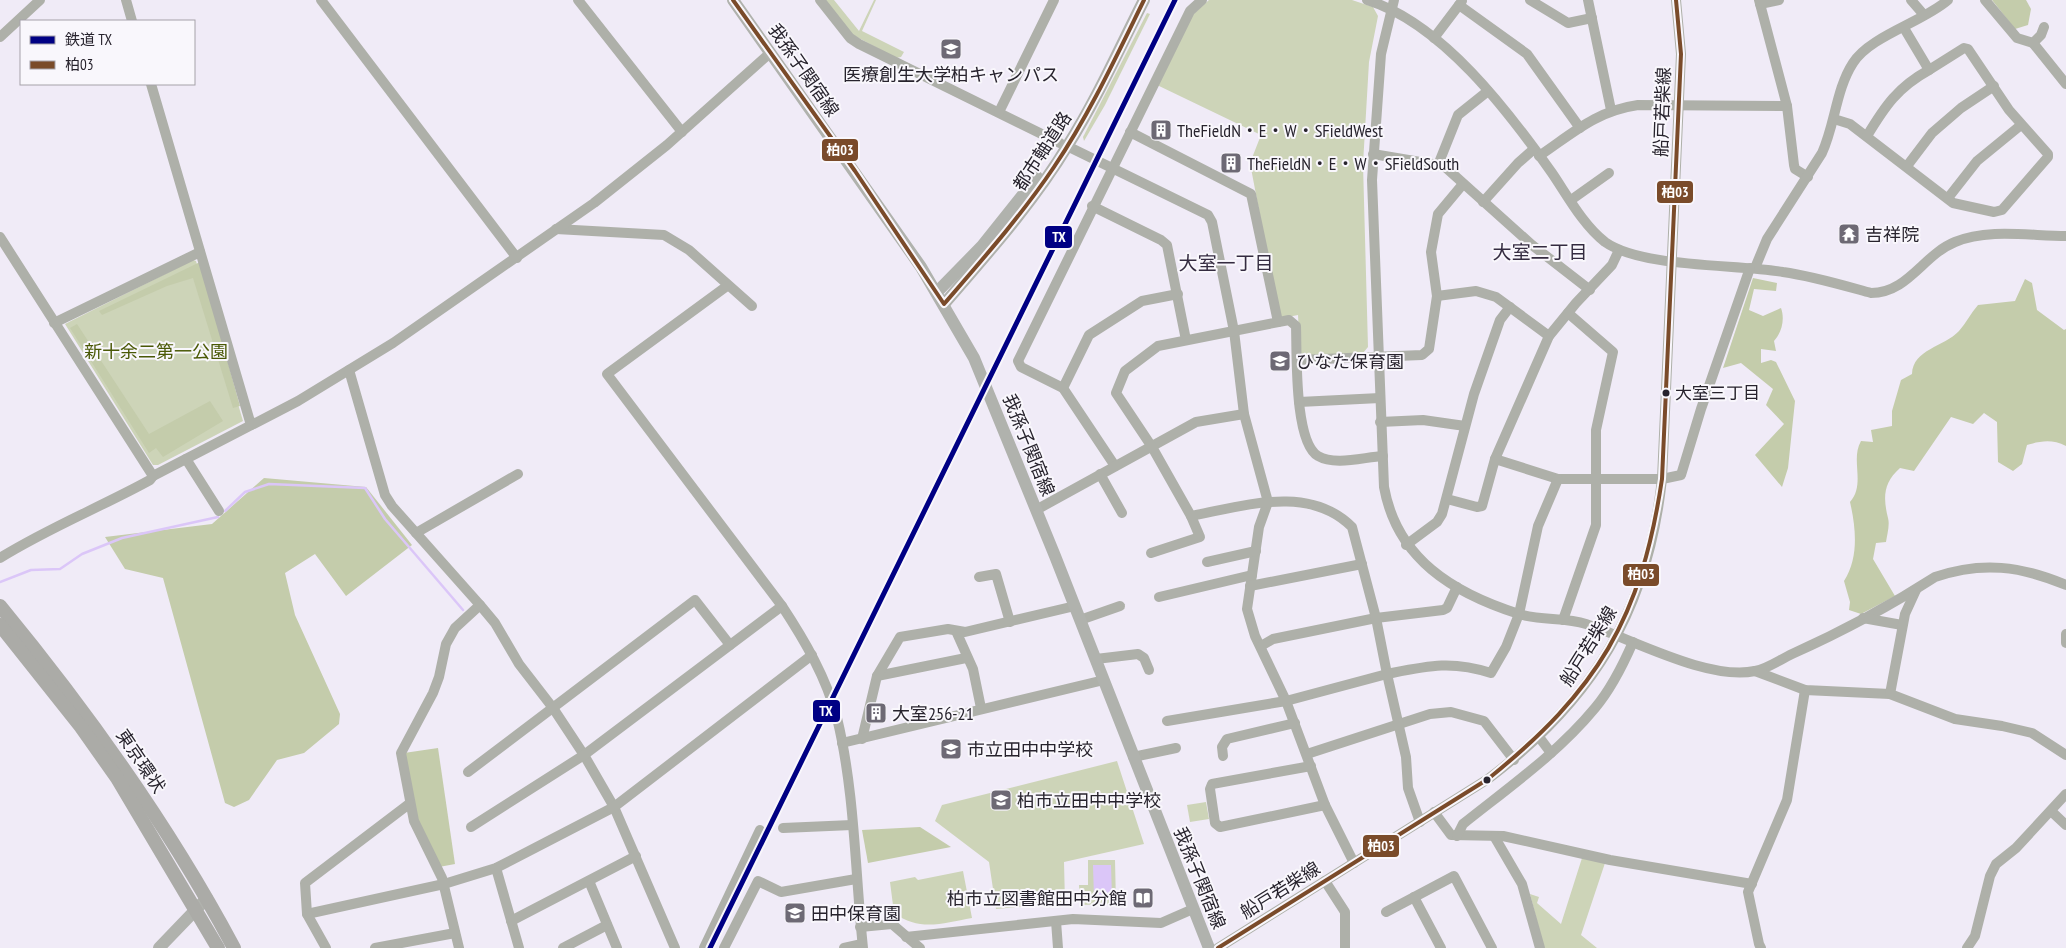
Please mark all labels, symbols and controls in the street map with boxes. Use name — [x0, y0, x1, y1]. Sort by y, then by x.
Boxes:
street label: 我孫子関宿線 — [764, 19, 844, 121]
legend — [20, 20, 195, 85]
text: 鉄道 TX — [65, 30, 112, 49]
school or university icon: 医療創生大学柏キャンパス — [939, 37, 963, 61]
text: 柏03 — [65, 55, 94, 74]
place label: 医療創生大学柏キャンパス — [843, 63, 1059, 86]
street label: 船戸若柴線 — [1649, 67, 1675, 157]
street label: 都市軸道路 — [1008, 107, 1076, 195]
building icon: TheFieldN・E・W・SFieldWest — [1149, 118, 1173, 142]
place label: TheFieldN・E・W・SFieldWest — [1177, 119, 1383, 142]
line badge: 柏03 — [821, 138, 859, 162]
text: 柏03 — [826, 141, 854, 159]
building icon: TheFieldN・E・W・SFieldSouth — [1219, 151, 1243, 175]
place label: TheFieldN・E・W・SFieldSouth — [1247, 152, 1459, 175]
line badge: 柏03 — [1656, 180, 1694, 204]
text: 柏03 — [1661, 183, 1689, 201]
temple icon: 吉祥院 — [1837, 222, 1861, 246]
place label: 吉祥院 — [1865, 223, 1919, 246]
line badge: TX — [1044, 225, 1073, 249]
text: TX — [1052, 228, 1066, 246]
district label: 大室二丁目 — [1492, 240, 1588, 264]
district label: 大室一丁目 — [1178, 251, 1274, 275]
park label: 新十余二第一公園 — [84, 340, 228, 363]
school or university icon: ひなた保育園 — [1268, 349, 1292, 373]
place label: ひなた保育園 — [1296, 350, 1404, 373]
place label: 大室三丁目 — [1675, 382, 1760, 404]
marker: 大室三丁目 — [1661, 388, 1671, 398]
street label: 我孫子関宿線 — [998, 391, 1060, 499]
line badge: 柏03 — [1622, 563, 1660, 587]
text: 柏03 — [1627, 565, 1655, 583]
street label: 船戸若柴線 — [1554, 602, 1622, 690]
line badge: TX — [812, 699, 841, 723]
building icon: 大室256-21 — [864, 701, 888, 725]
text: TX — [819, 702, 833, 720]
place label: 大室256-21 — [892, 702, 974, 725]
street label: 東京環状 — [111, 725, 171, 797]
school or university icon: 市立田中中学校 — [939, 737, 963, 761]
place label: 市立田中中学校 — [967, 738, 1093, 761]
unlabelled marker — [1482, 775, 1492, 785]
school or university icon: 柏市立田中中学校 — [989, 788, 1013, 812]
place label: 柏市立田中中学校 — [1017, 789, 1161, 812]
street label: 我孫子関宿線 — [1169, 824, 1231, 932]
line badge: 柏03 — [1362, 834, 1400, 858]
text: 柏03 — [1367, 837, 1395, 855]
street label: 船戸若柴線 — [1236, 856, 1324, 924]
library icon: 柏市立図書館田中分館 — [1131, 886, 1155, 910]
place label: 柏市立図書館田中分館 — [947, 887, 1127, 910]
school or university icon: 田中保育園 — [783, 901, 807, 925]
place label: 田中保育園 — [811, 902, 901, 925]

